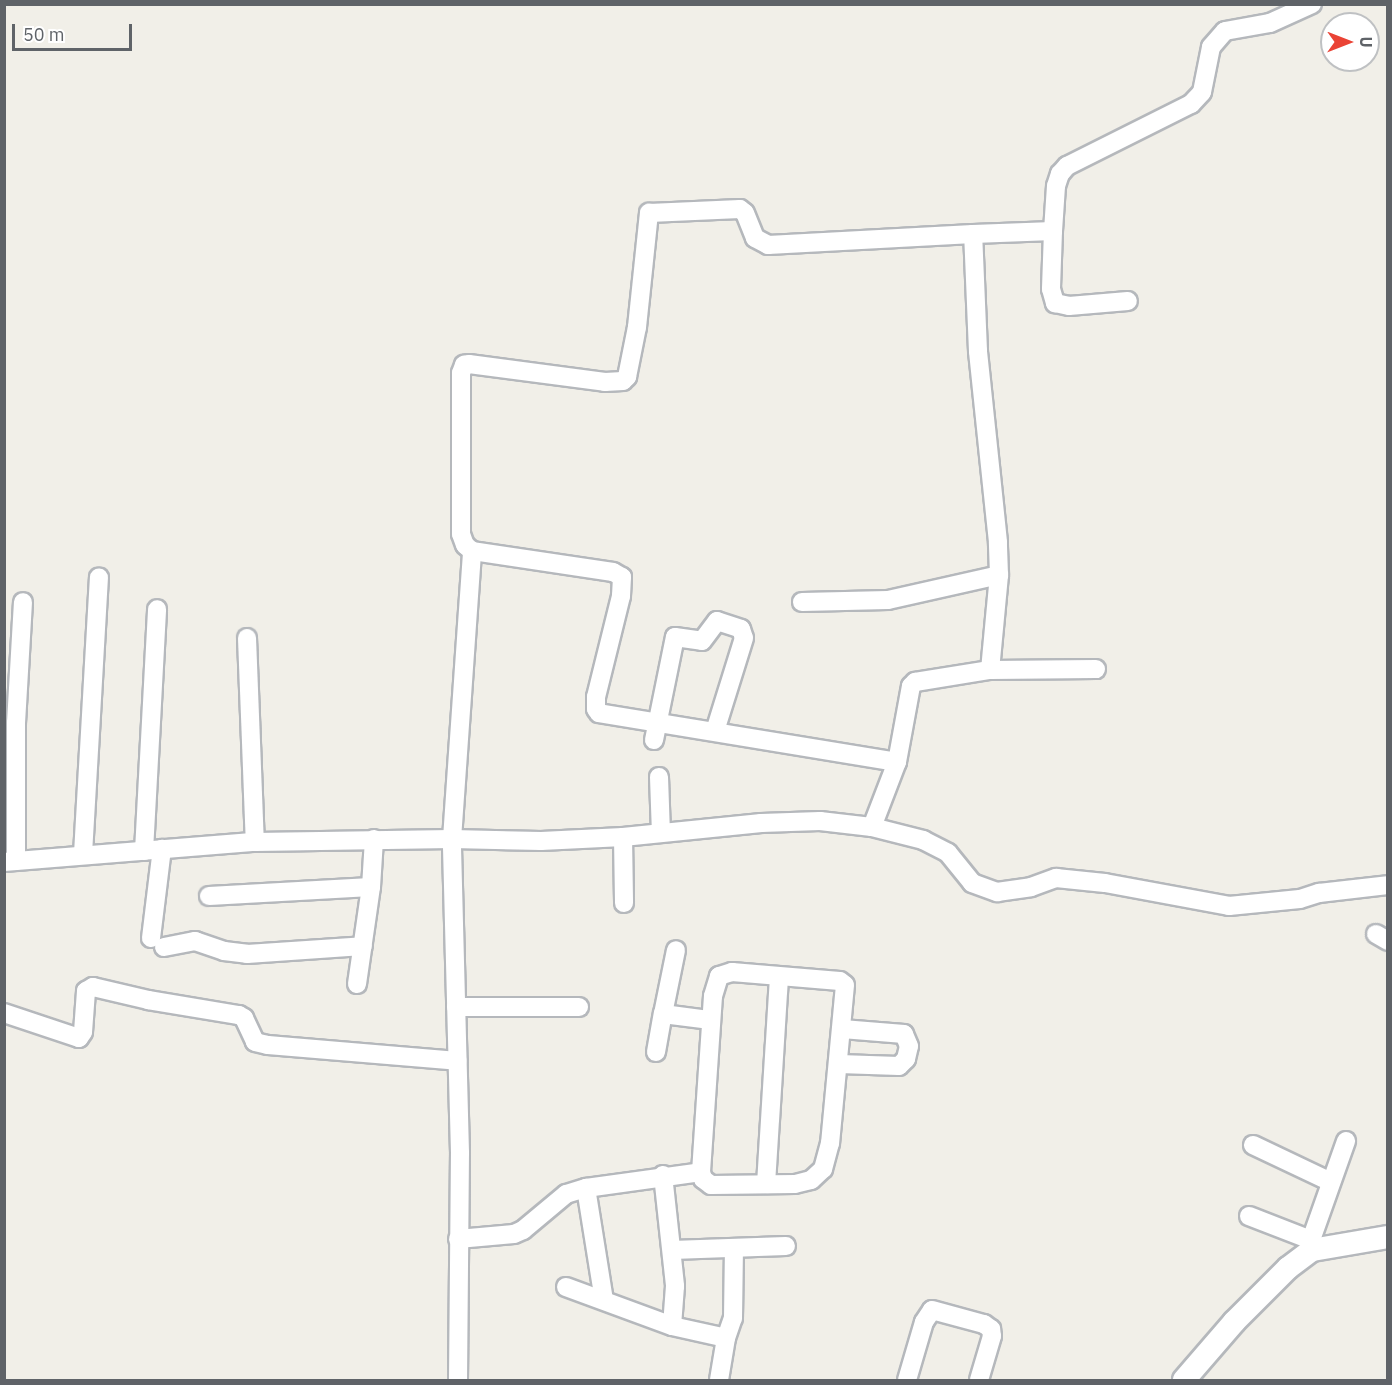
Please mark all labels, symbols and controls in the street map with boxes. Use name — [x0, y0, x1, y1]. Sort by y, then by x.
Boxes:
scale bar — [15, 12, 135, 50]
north arrow — [1320, 12, 1380, 72]
text: 50 m — [23, 23, 65, 46]
text: U — [1356, 36, 1376, 48]

